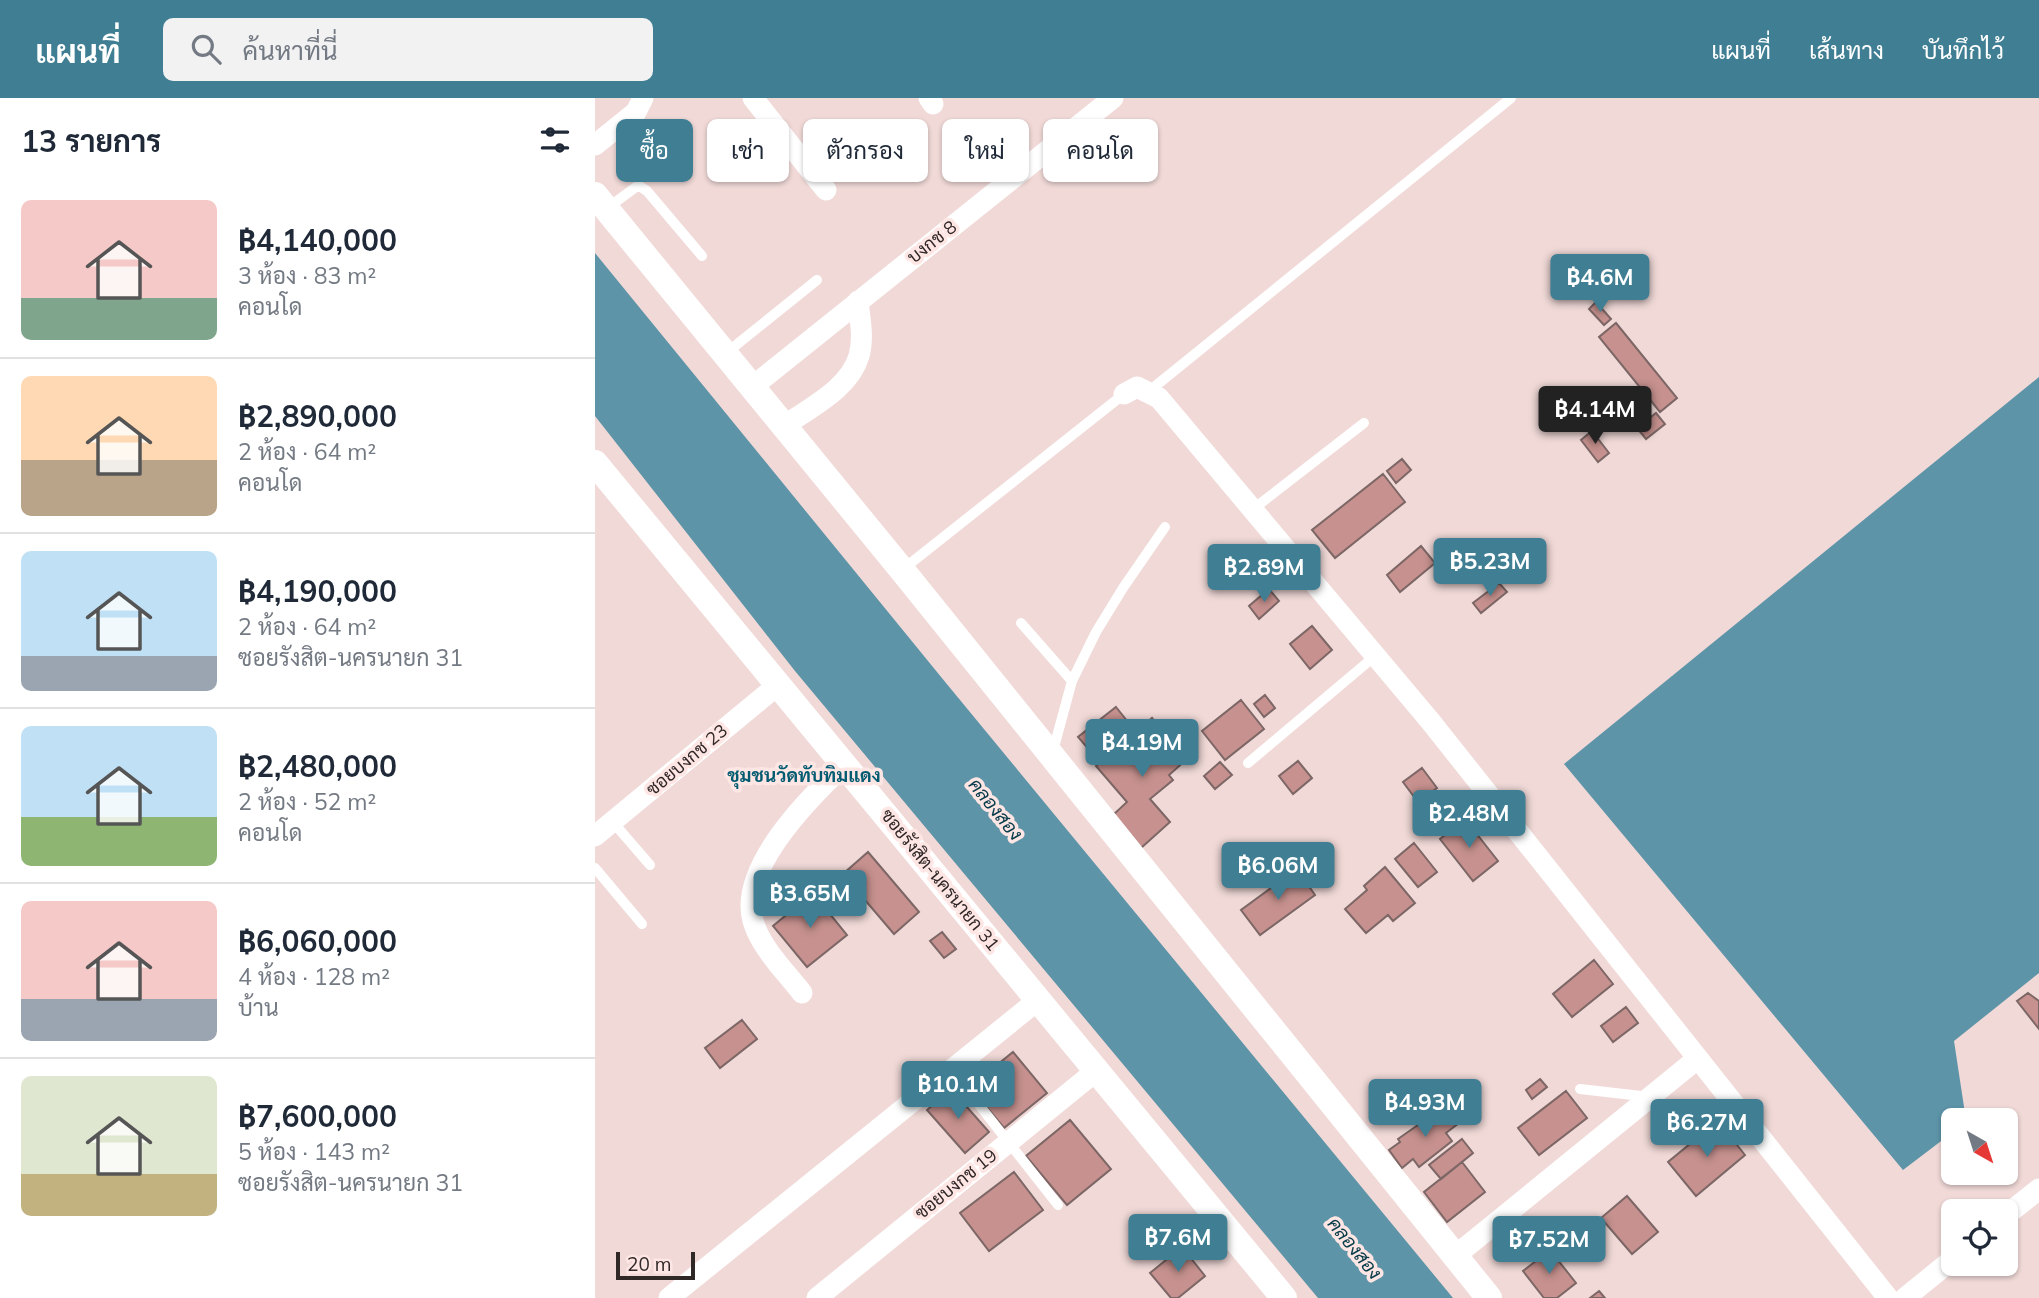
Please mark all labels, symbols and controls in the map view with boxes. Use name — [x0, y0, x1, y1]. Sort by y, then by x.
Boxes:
search box — [163, 18, 653, 81]
text: แผนที่ — [35, 30, 121, 71]
icon: search — [187, 30, 225, 68]
text: ค้นหาที่นี่ — [243, 34, 338, 67]
text: แผนที่ — [1711, 35, 1771, 65]
text: เส้นทาง — [1809, 35, 1884, 65]
text: บันทึกไว้ — [1922, 35, 2004, 65]
chip: ซื้อ — [616, 119, 693, 182]
chip: เช่า — [707, 119, 789, 182]
chip: ตัวกรอง — [803, 119, 928, 182]
chip: ใหม่ — [942, 119, 1029, 182]
chip: คอนโด — [1043, 119, 1158, 182]
icon: filters — [536, 121, 574, 159]
text: 13 รายการ — [21, 122, 161, 160]
street label: บงกช 8 — [902, 215, 961, 268]
text: ฿4,140,000 — [238, 221, 397, 259]
icon: home — [77, 228, 161, 312]
pin: ฿4.6M — [1551, 254, 1649, 314]
text: 3 ห้อง · 83 m² — [238, 261, 376, 290]
text: ฿4.6M — [1566, 262, 1634, 291]
text: คอนโด — [238, 292, 302, 321]
pin: ฿4.14M — [1538, 386, 1652, 446]
text: ฿4.14M — [1555, 394, 1635, 423]
text: ฿2,890,000 — [238, 397, 397, 435]
icon: home — [77, 404, 161, 488]
text: 2 ห้อง · 64 m² — [238, 437, 376, 466]
text: คอนโด — [238, 468, 302, 497]
pin: ฿5.23M — [1433, 538, 1547, 598]
pin: ฿2.89M — [1207, 545, 1321, 604]
text: ฿5.23M — [1450, 546, 1530, 575]
text: ฿2.89M — [1224, 552, 1304, 581]
text: ฿4,190,000 — [238, 572, 397, 610]
icon: home — [77, 579, 161, 663]
text: 2 ห้อง · 64 m² — [238, 612, 376, 641]
text: ซอยรังสิต-นครนายก 31 — [238, 643, 463, 672]
street label: ซอยบงกช 23 — [641, 719, 732, 800]
pin: ฿4.19M — [1085, 720, 1199, 779]
text: ฿4.19M — [1102, 727, 1182, 756]
text: ฿2,480,000 — [238, 747, 397, 785]
icon: home — [77, 754, 161, 838]
district label: ชุมชนวัดทับทิมแดง — [727, 763, 881, 790]
water label: คลองสอง — [964, 773, 1029, 845]
text: 2 ห้อง · 52 m² — [238, 787, 376, 816]
pin: ฿2.48M — [1412, 790, 1526, 850]
text: ฿2.48M — [1429, 798, 1509, 827]
street label: ซอยรังสิต-นครนายก 31 — [876, 804, 1005, 955]
text: คอนโด — [238, 818, 302, 847]
pin: ฿6.06M — [1221, 842, 1335, 902]
text: ฿6.06M — [1238, 850, 1318, 879]
pin: ฿3.65M — [753, 870, 867, 930]
text: ฿3.65M — [770, 878, 850, 907]
text: ฿6,060,000 — [238, 922, 397, 960]
icon: home — [77, 929, 161, 1013]
text: 4 ห้อง · 128 m² — [238, 962, 390, 991]
text: บ้าน — [238, 993, 279, 1022]
pin: ฿10.1M — [901, 1062, 1015, 1121]
text: ฿10.1M — [918, 1069, 998, 1098]
pin: ฿4.93M — [1368, 1080, 1482, 1139]
text: ฿4.93M — [1385, 1087, 1465, 1116]
text: ฿7,600,000 — [238, 1097, 397, 1135]
pin: ฿6.27M — [1650, 1100, 1764, 1159]
icon: home — [77, 1104, 161, 1188]
text: ฿6.27M — [1667, 1107, 1747, 1136]
north arrow — [1941, 1108, 2018, 1185]
map controls — [1941, 1108, 2018, 1276]
text: 5 ห้อง · 143 m² — [238, 1137, 390, 1166]
street label: ซอยบงกช 19 — [910, 1143, 1002, 1224]
text: ซอยรังสิต-นครนายก 31 — [238, 1168, 463, 1197]
button: locate — [1941, 1199, 2018, 1276]
water label: คลองสอง — [1323, 1212, 1388, 1284]
pin: ฿7.6M — [1129, 1214, 1227, 1274]
pin: ฿7.52M — [1492, 1216, 1606, 1276]
text: ฿7.6M — [1144, 1222, 1212, 1251]
text: ฿7.52M — [1509, 1224, 1589, 1253]
scale bar — [616, 1249, 695, 1281]
text: 20 m — [627, 1252, 671, 1276]

